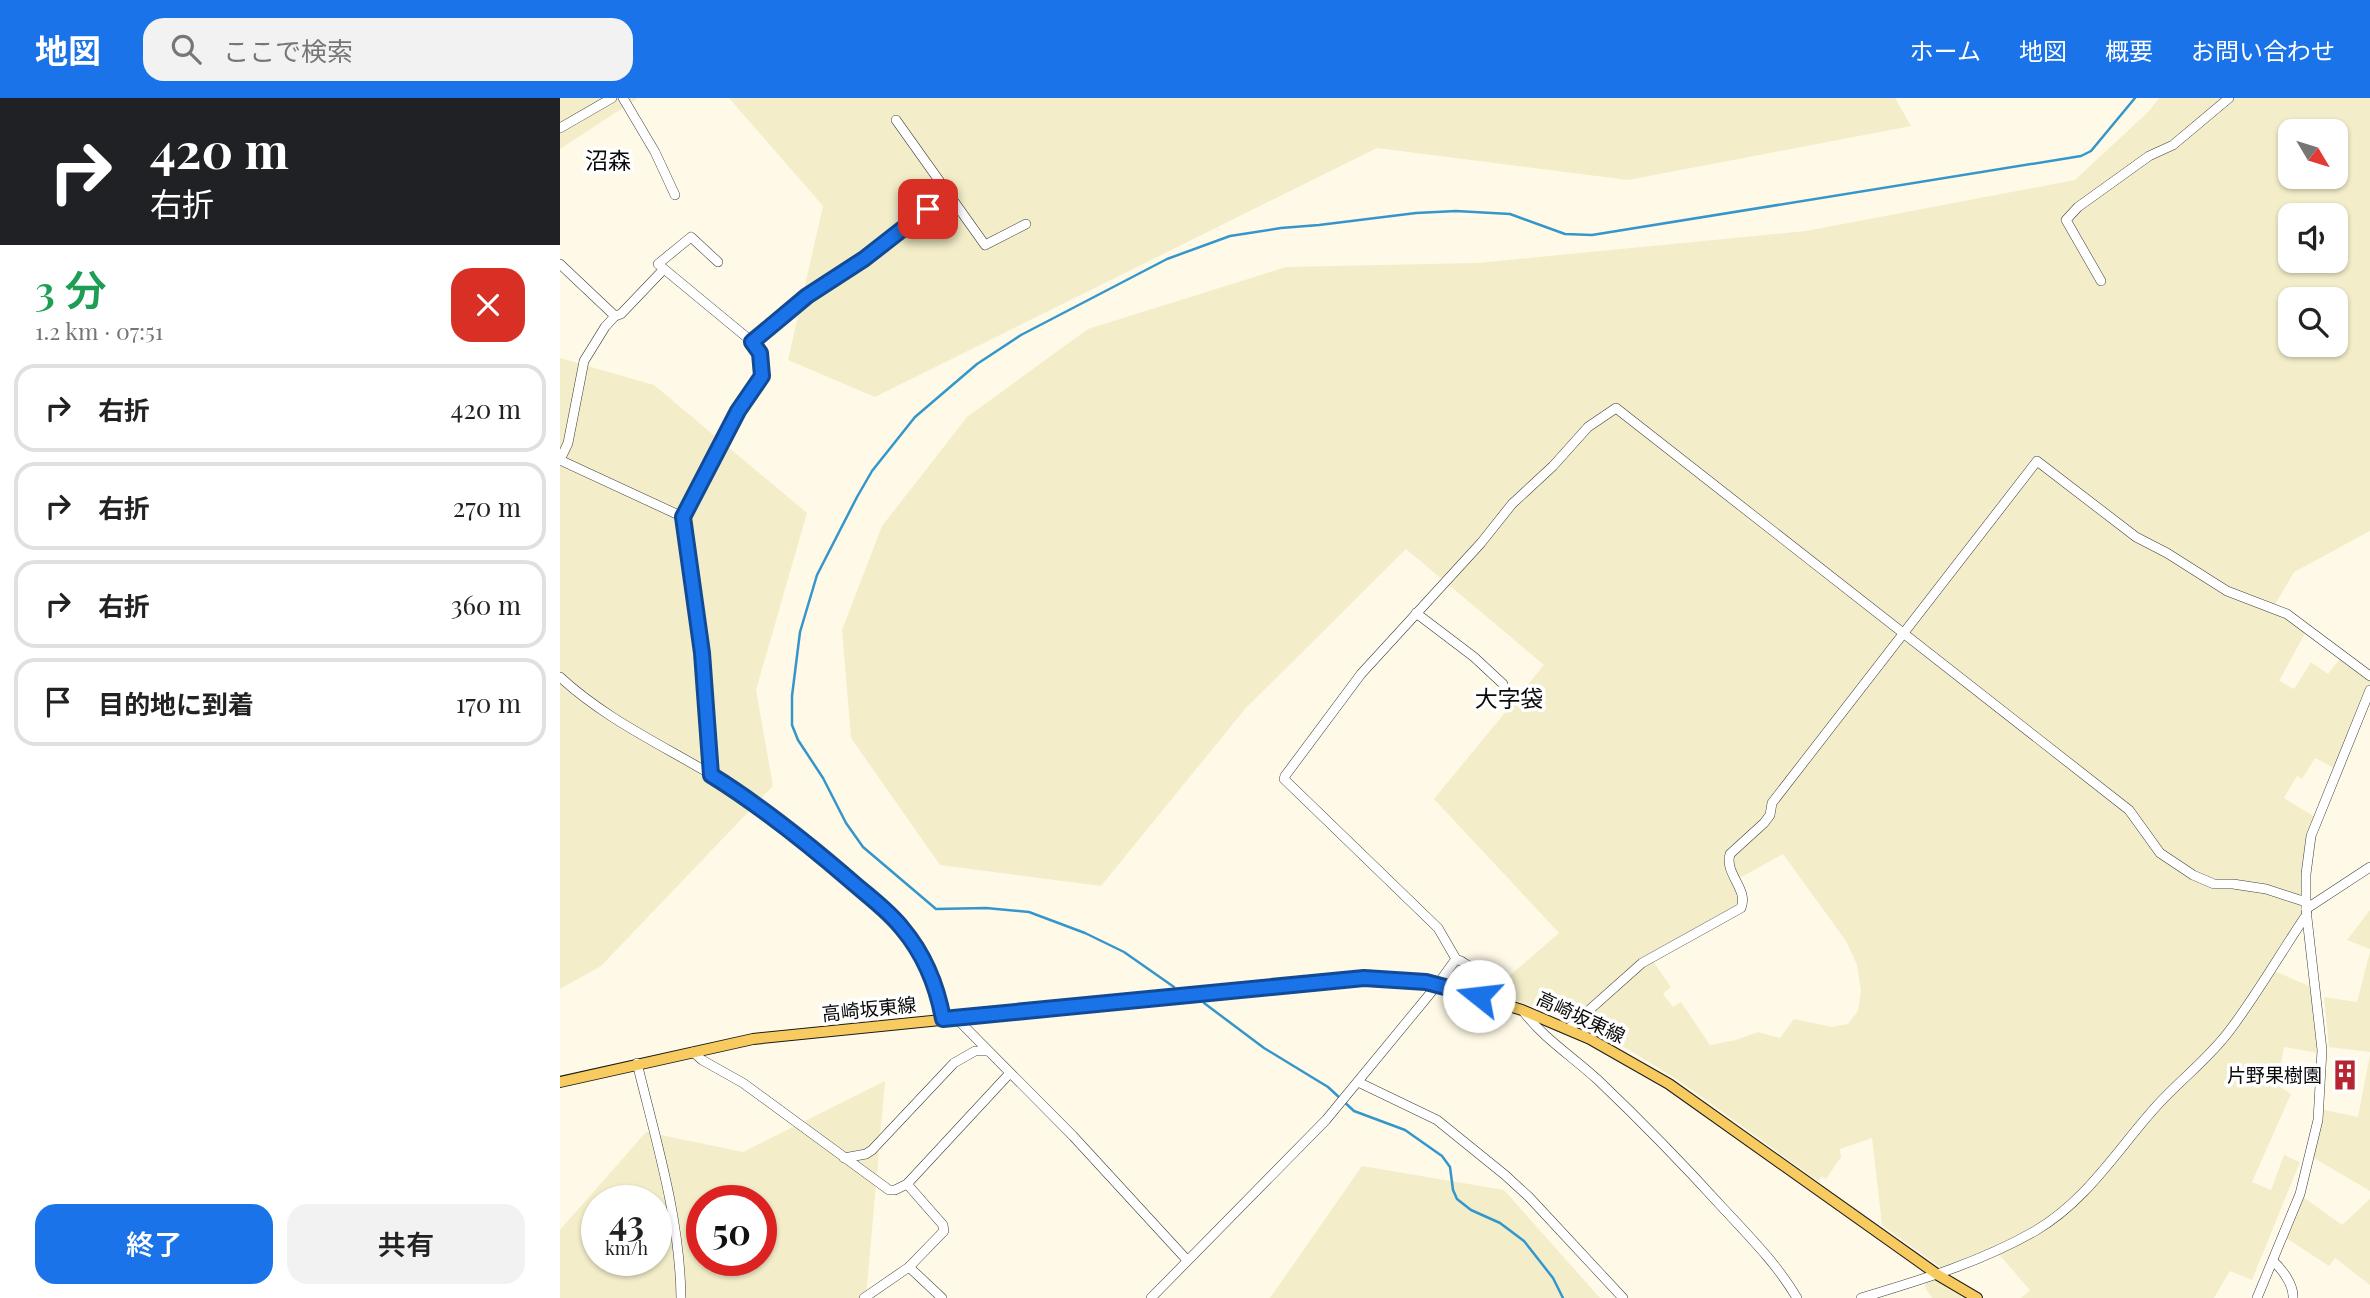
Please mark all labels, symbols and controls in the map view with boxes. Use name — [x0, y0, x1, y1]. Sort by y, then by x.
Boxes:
search box — [143, 18, 633, 81]
text: 地図 — [35, 27, 101, 71]
icon: search — [167, 30, 205, 68]
text: ここで検索 — [223, 33, 353, 68]
text: ホーム — [1910, 34, 1981, 66]
text: 地図 — [2019, 34, 2067, 66]
text: 概要 — [2105, 34, 2153, 66]
text: お問い合わせ — [2191, 34, 2335, 66]
text: 420 m — [150, 116, 289, 181]
north arrow — [2278, 119, 2348, 189]
map controls — [2278, 119, 2348, 357]
icon: right — [35, 126, 126, 217]
district label: 沼森 — [585, 144, 631, 175]
pin — [898, 179, 958, 239]
text: 右折 — [150, 181, 214, 224]
icon: arrive — [909, 190, 947, 228]
button: sound — [2278, 203, 2348, 273]
text: 3 分 — [35, 261, 107, 317]
button: close — [451, 268, 525, 342]
button: search — [2278, 287, 2348, 357]
text: 1.2 km · 07:51 — [35, 315, 163, 346]
icon: right — [39, 389, 77, 427]
text: 420 m — [451, 391, 521, 426]
text: 右折 — [98, 392, 150, 427]
icon: right — [39, 487, 77, 525]
text: 270 m — [453, 489, 521, 524]
text: 右折 — [98, 490, 150, 525]
icon: right — [39, 585, 77, 623]
text: 360 m — [451, 587, 521, 622]
text: 右折 — [98, 588, 150, 623]
district label: 大字袋 — [1475, 682, 1544, 713]
icon: arrive — [39, 683, 77, 721]
text: 170 m — [456, 685, 521, 720]
text: 目的地に到着 — [98, 686, 254, 721]
position arrow — [1442, 959, 1516, 1033]
street label: 高崎坂東線 — [1533, 984, 1630, 1048]
street label: 高崎坂東線 — [820, 990, 918, 1026]
building icon: 片野果樹園 — [2328, 1058, 2362, 1092]
place label: 片野果樹園 — [2227, 1061, 2322, 1087]
speed limit sign: 50 — [686, 1185, 777, 1276]
text: 43 — [609, 1198, 644, 1245]
button: 終了 — [35, 1204, 273, 1284]
button: 共有 — [287, 1204, 525, 1284]
text: km/h — [605, 1236, 648, 1260]

